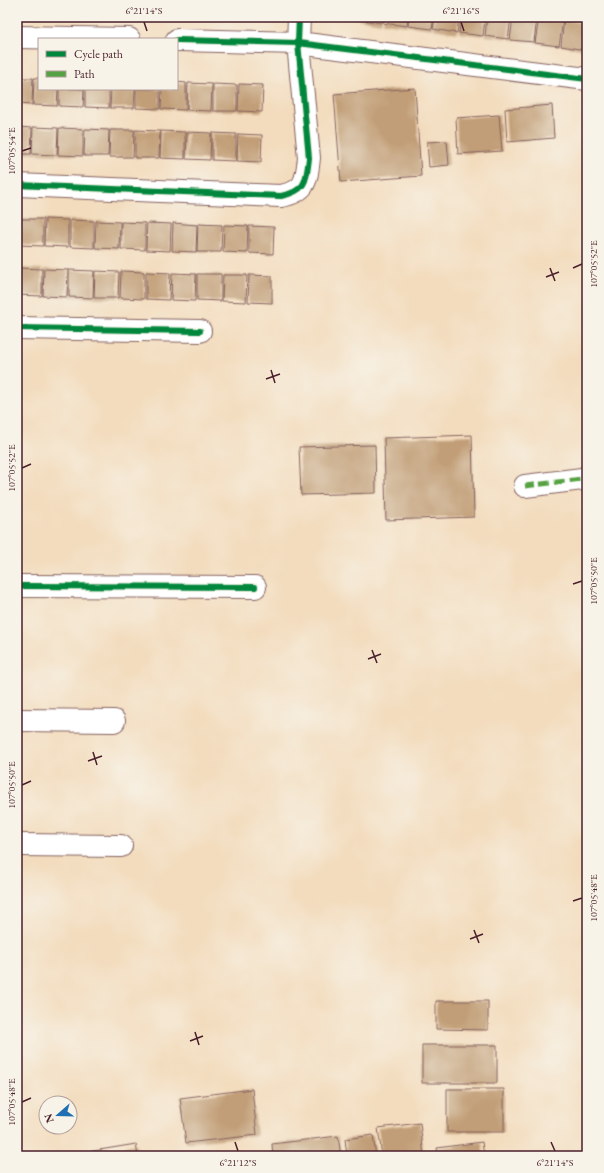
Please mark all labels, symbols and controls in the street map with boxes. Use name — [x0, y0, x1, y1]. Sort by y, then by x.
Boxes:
text: 6°21'14"S — [126, 4, 163, 17]
text: 6°21'16"S — [443, 4, 480, 17]
legend — [38, 38, 178, 90]
text: Cycle path — [74, 46, 123, 62]
text: Path — [74, 66, 95, 82]
text: 107°05'54"E — [5, 127, 18, 175]
text: 107°05'52"E — [587, 240, 600, 288]
text: 107°05'52"E — [5, 444, 18, 492]
text: 107°05'50"E — [587, 557, 600, 605]
text: 107°05'50"E — [5, 761, 18, 809]
text: 107°05'48"E — [587, 874, 600, 922]
text: 107°05'48"E — [5, 1078, 18, 1126]
north arrow — [38, 1095, 78, 1135]
text: N — [40, 1112, 57, 1125]
text: 6°21'12"S — [220, 1156, 257, 1169]
text: 6°21'14"S — [537, 1156, 574, 1169]

